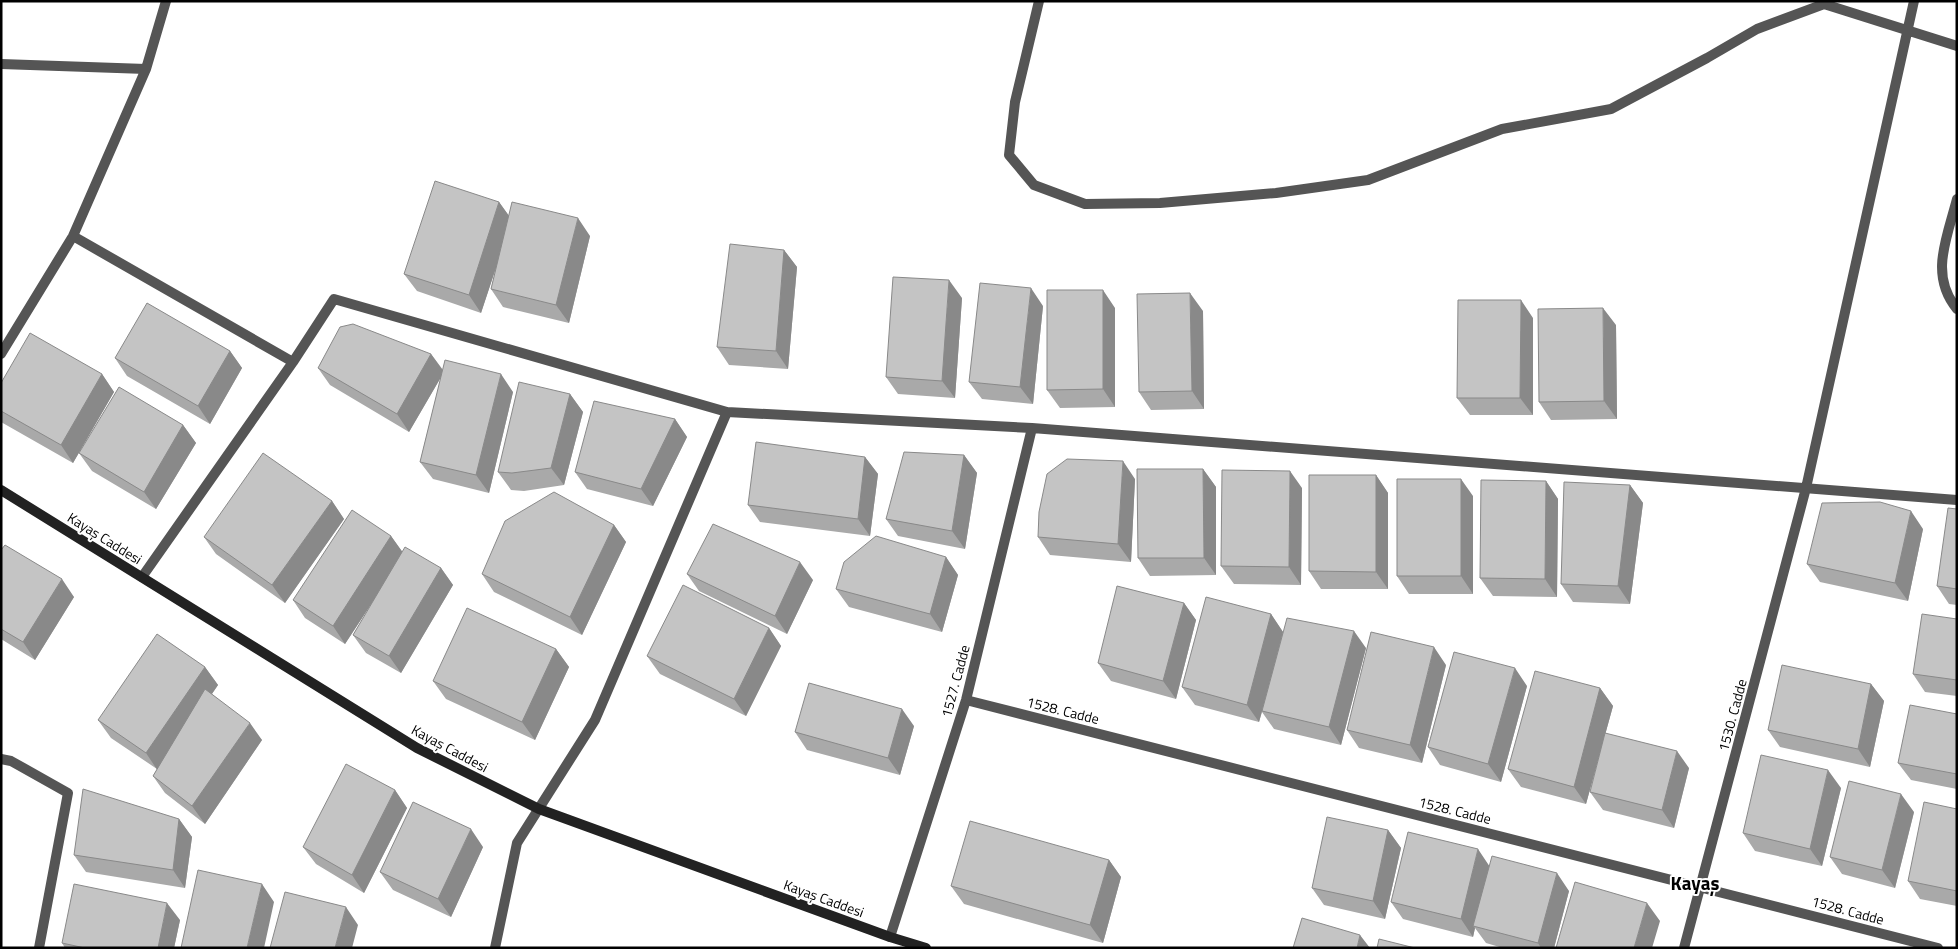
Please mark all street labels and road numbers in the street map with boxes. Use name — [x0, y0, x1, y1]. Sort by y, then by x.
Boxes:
street label: Kayaş Caddesi — [64, 507, 146, 569]
street label: 1527. Cadde — [935, 643, 975, 719]
street label: 1530. Cadde — [1712, 677, 1752, 753]
street label: 1528. Cadde — [1025, 691, 1101, 729]
street label: Kayaş Caddesi — [408, 719, 492, 777]
street label: 1528. Cadde — [1417, 791, 1493, 829]
street label: Kayaş Caddesi — [781, 874, 867, 922]
street label: 1528. Cadde — [1810, 890, 1886, 930]

